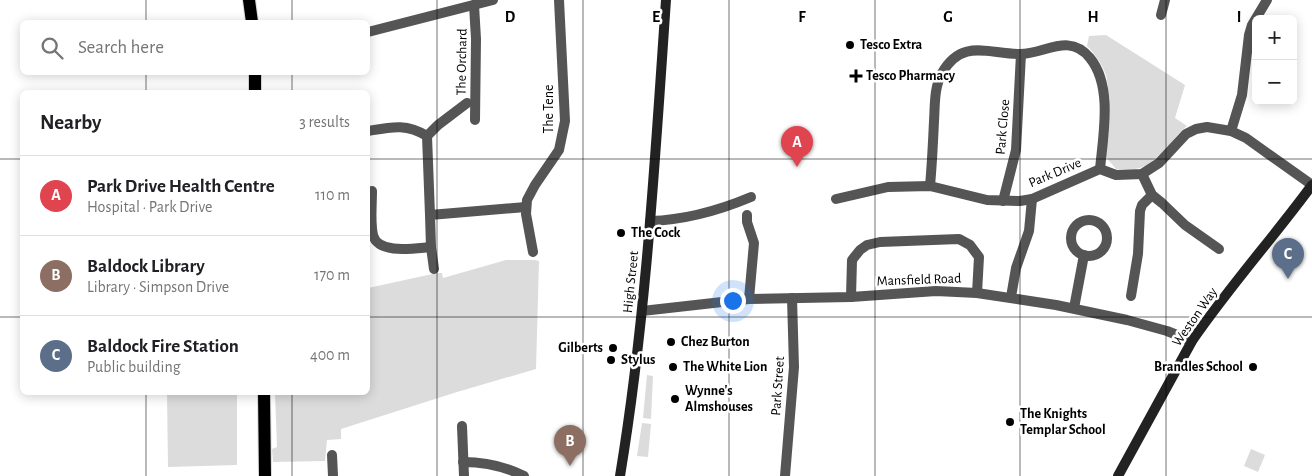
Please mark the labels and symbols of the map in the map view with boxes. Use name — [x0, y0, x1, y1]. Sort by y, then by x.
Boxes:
text: D — [505, 9, 516, 25]
text: E — [652, 9, 660, 25]
text: F — [798, 9, 806, 25]
text: G — [943, 9, 953, 25]
text: H — [1087, 9, 1099, 25]
text: I — [1237, 9, 1241, 25]
street label: The Orchard — [454, 28, 470, 96]
place label: Tesco Extra — [860, 38, 923, 52]
marker: Tesco Extra — [844, 39, 856, 51]
place label: Tesco Pharmacy — [866, 69, 956, 83]
marker: Tesco Pharmacy — [850, 70, 862, 82]
street label: The Tene — [542, 85, 556, 133]
street label: Park Close — [994, 99, 1012, 155]
pin: A — [781, 126, 813, 167]
street label: Park Drive — [1027, 156, 1083, 190]
place label: The Cock — [631, 226, 681, 240]
marker: The Cock — [615, 227, 627, 239]
pin: C — [1272, 238, 1304, 279]
street label: High Street — [621, 250, 641, 314]
street label: Mansfield Road — [876, 272, 962, 288]
street label: Weston Way — [1170, 285, 1220, 349]
your location — [720, 288, 746, 314]
place label: Chez Burton — [681, 335, 750, 349]
marker: Chez Burton — [665, 336, 677, 348]
place label: Gilberts — [558, 341, 603, 355]
marker: Gilberts — [607, 342, 619, 354]
place label: Stylus — [621, 353, 655, 367]
marker: Stylus — [605, 354, 617, 366]
street label: Park Street — [769, 355, 787, 416]
place label: The White Lion — [683, 360, 767, 374]
place label: Brandles School — [1154, 360, 1243, 374]
marker: The White Lion — [667, 361, 679, 373]
marker: Brandles School — [1247, 361, 1259, 373]
place label: Wynne's Almshouses — [685, 384, 753, 414]
marker: Wynne's Almshouses — [669, 393, 681, 405]
place label: The Knights Templar School — [1020, 407, 1106, 437]
marker: The Knights Templar School — [1004, 416, 1016, 428]
pin: B — [554, 425, 586, 466]

